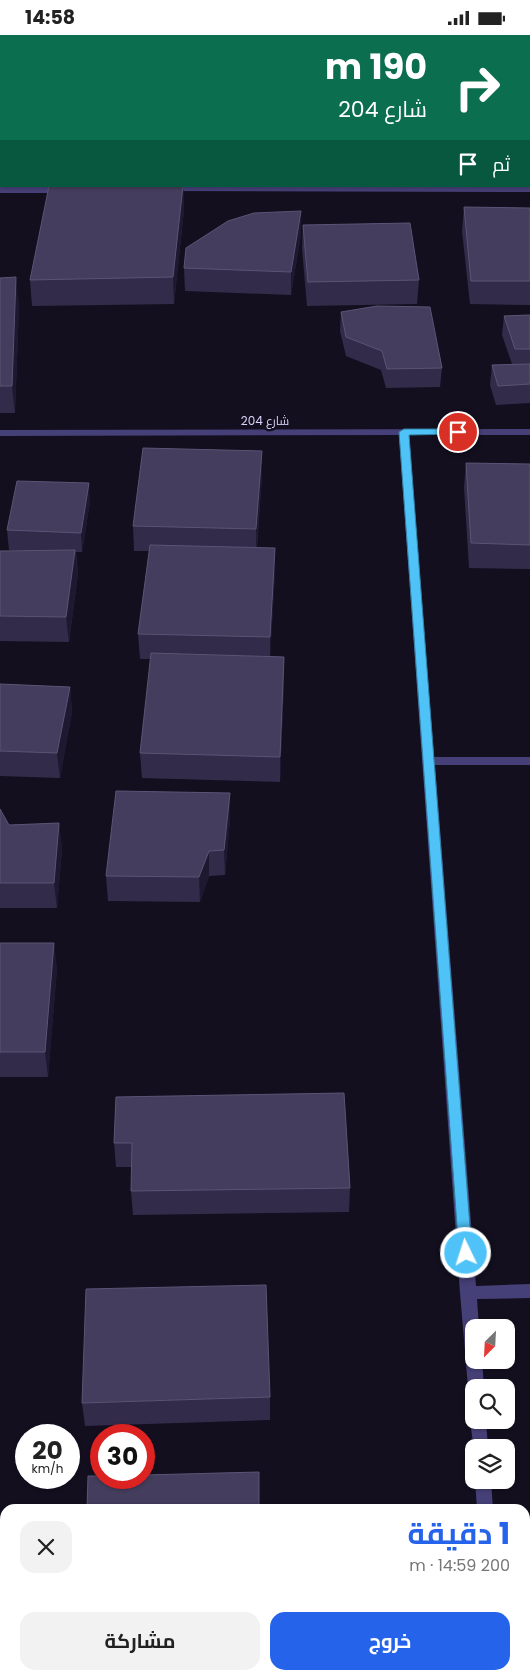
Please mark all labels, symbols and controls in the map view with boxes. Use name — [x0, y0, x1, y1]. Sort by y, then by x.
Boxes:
text: 14:58 — [25, 4, 75, 31]
text: 190 m — [325, 42, 427, 91]
icon: right — [445, 55, 510, 120]
text: شارع 204 — [338, 94, 427, 125]
icon: arrive — [454, 150, 482, 178]
text: ثم — [492, 151, 510, 178]
pin — [437, 411, 479, 453]
street label: شارع 204 — [241, 412, 289, 429]
icon: arrive — [444, 418, 472, 446]
position arrow — [439, 1226, 491, 1278]
north arrow — [465, 1319, 515, 1369]
map controls — [465, 1319, 515, 1489]
button: search — [465, 1379, 515, 1429]
speed limit sign: 30 — [90, 1424, 155, 1489]
text: 20 — [32, 1433, 63, 1468]
button: layers — [465, 1439, 515, 1489]
text: km/h — [32, 1460, 63, 1477]
text: 1 دقيقة — [408, 1512, 510, 1555]
button: close — [20, 1521, 72, 1573]
text: 200 m · 14:59 — [409, 1554, 510, 1577]
button: مشاركة — [20, 1612, 260, 1670]
button: خروج — [270, 1612, 510, 1670]

